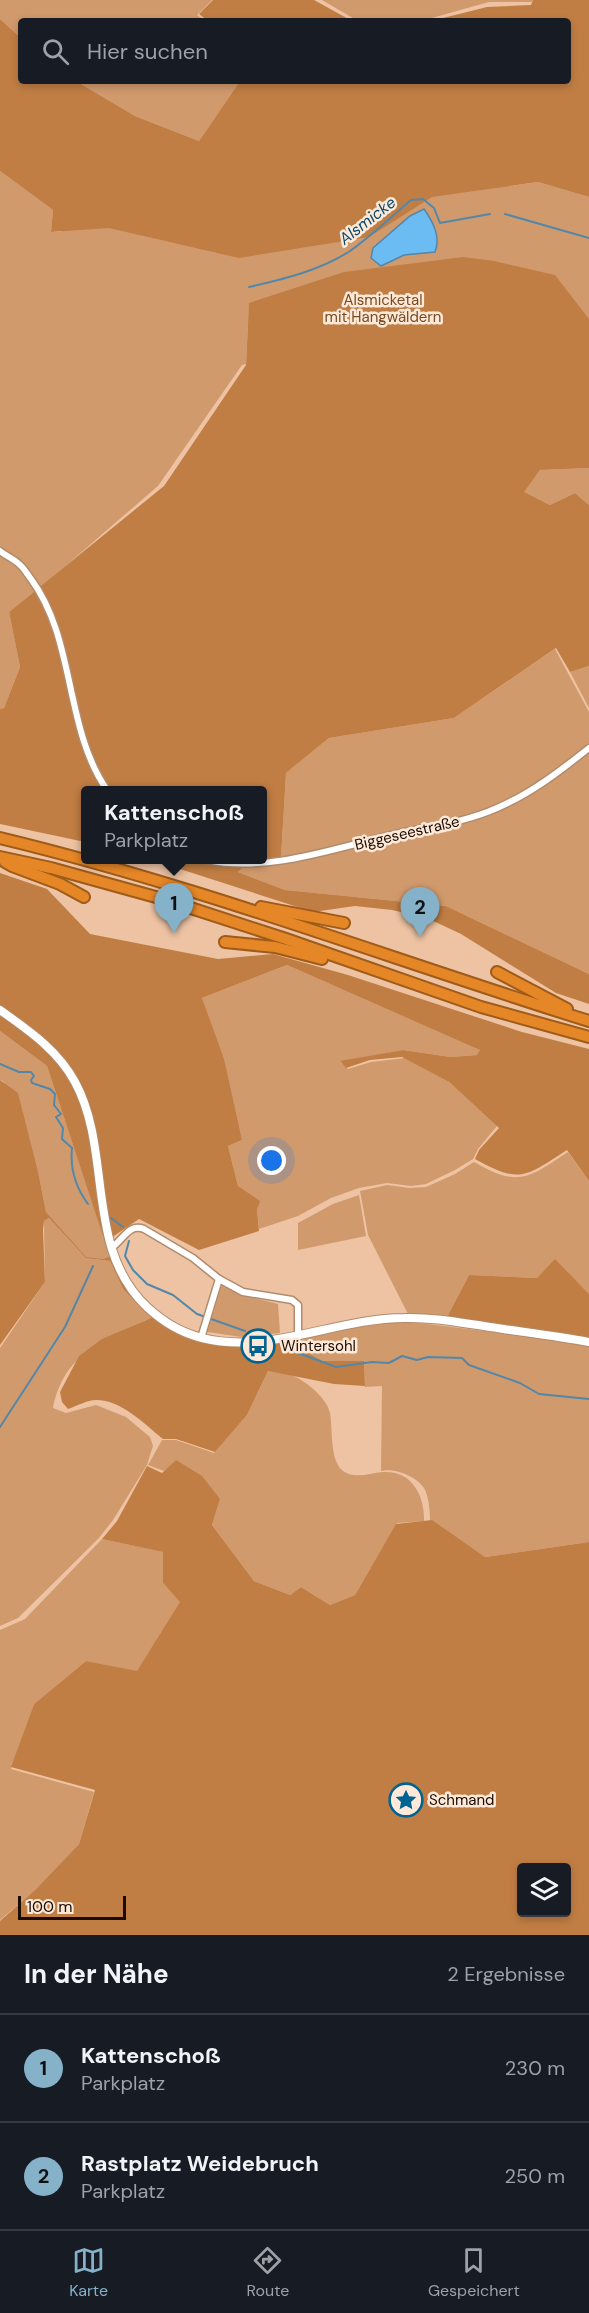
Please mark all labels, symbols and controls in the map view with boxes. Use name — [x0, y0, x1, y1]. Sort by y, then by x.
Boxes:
search box — [18, 18, 571, 84]
icon: search — [39, 35, 72, 68]
text: Hier suchen — [87, 37, 208, 66]
water label: Alsmicke — [334, 192, 400, 250]
park label: Alsmicketal mit Hangwäldern — [325, 290, 441, 327]
popup — [81, 786, 267, 864]
text: Kattenschoß — [104, 798, 244, 827]
street label: Biggeseestraße — [353, 811, 461, 855]
text: Parkplatz — [104, 827, 188, 853]
pin: 1 — [154, 884, 194, 933]
pin: 2 — [400, 888, 440, 937]
your location — [257, 1146, 286, 1175]
bus stop icon: Wintersohl — [240, 1328, 276, 1364]
place label: Wintersohl — [281, 1336, 356, 1356]
place icon: Schmand — [388, 1782, 424, 1818]
place label: Schmand — [429, 1790, 494, 1810]
map controls — [517, 1863, 571, 1917]
button: layers — [517, 1863, 571, 1917]
scale bar — [18, 1893, 126, 1920]
text: 100 m — [27, 1896, 72, 1917]
text: In der Nähe — [24, 1957, 169, 1991]
text: 2 Ergebnisse — [447, 1961, 565, 1987]
text: Kattenschoß — [81, 2041, 221, 2070]
text: 1 — [40, 2055, 47, 2081]
text: 230 m — [505, 2055, 565, 2081]
text: Parkplatz — [81, 2070, 165, 2096]
text: Rastplatz Weidebruch — [81, 2149, 319, 2178]
text: 2 — [38, 2163, 49, 2189]
text: 250 m — [504, 2163, 565, 2189]
text: Parkplatz — [81, 2178, 165, 2204]
tab: Karte — [69, 2244, 108, 2301]
tab: Route — [247, 2244, 289, 2301]
tab: Gespeichert — [428, 2244, 520, 2301]

